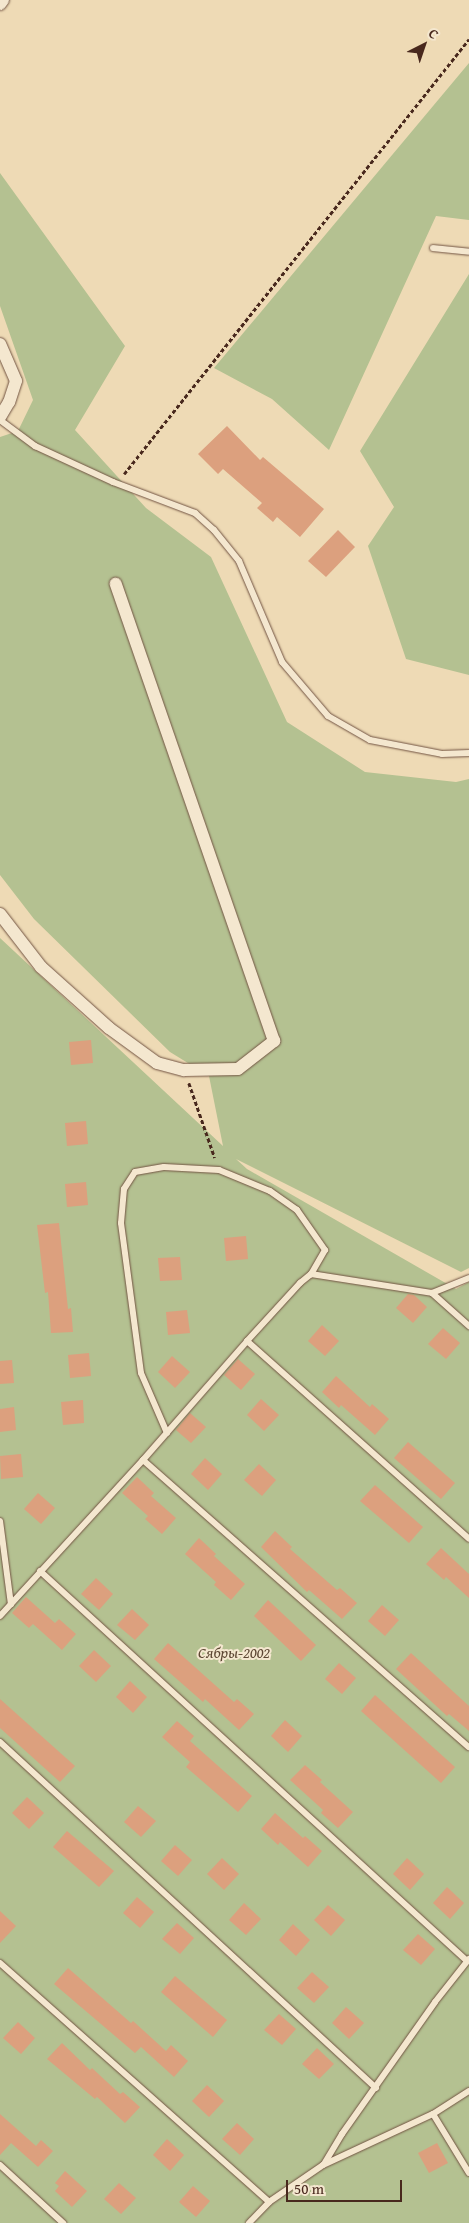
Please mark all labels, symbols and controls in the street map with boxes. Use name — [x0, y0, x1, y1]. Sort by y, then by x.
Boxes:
north arrow — [399, 20, 449, 70]
text: С — [424, 24, 443, 44]
park label: Сябры-2002 — [198, 1642, 270, 1662]
scale bar — [289, 2170, 405, 2202]
text: 50 m — [294, 2178, 324, 2199]

